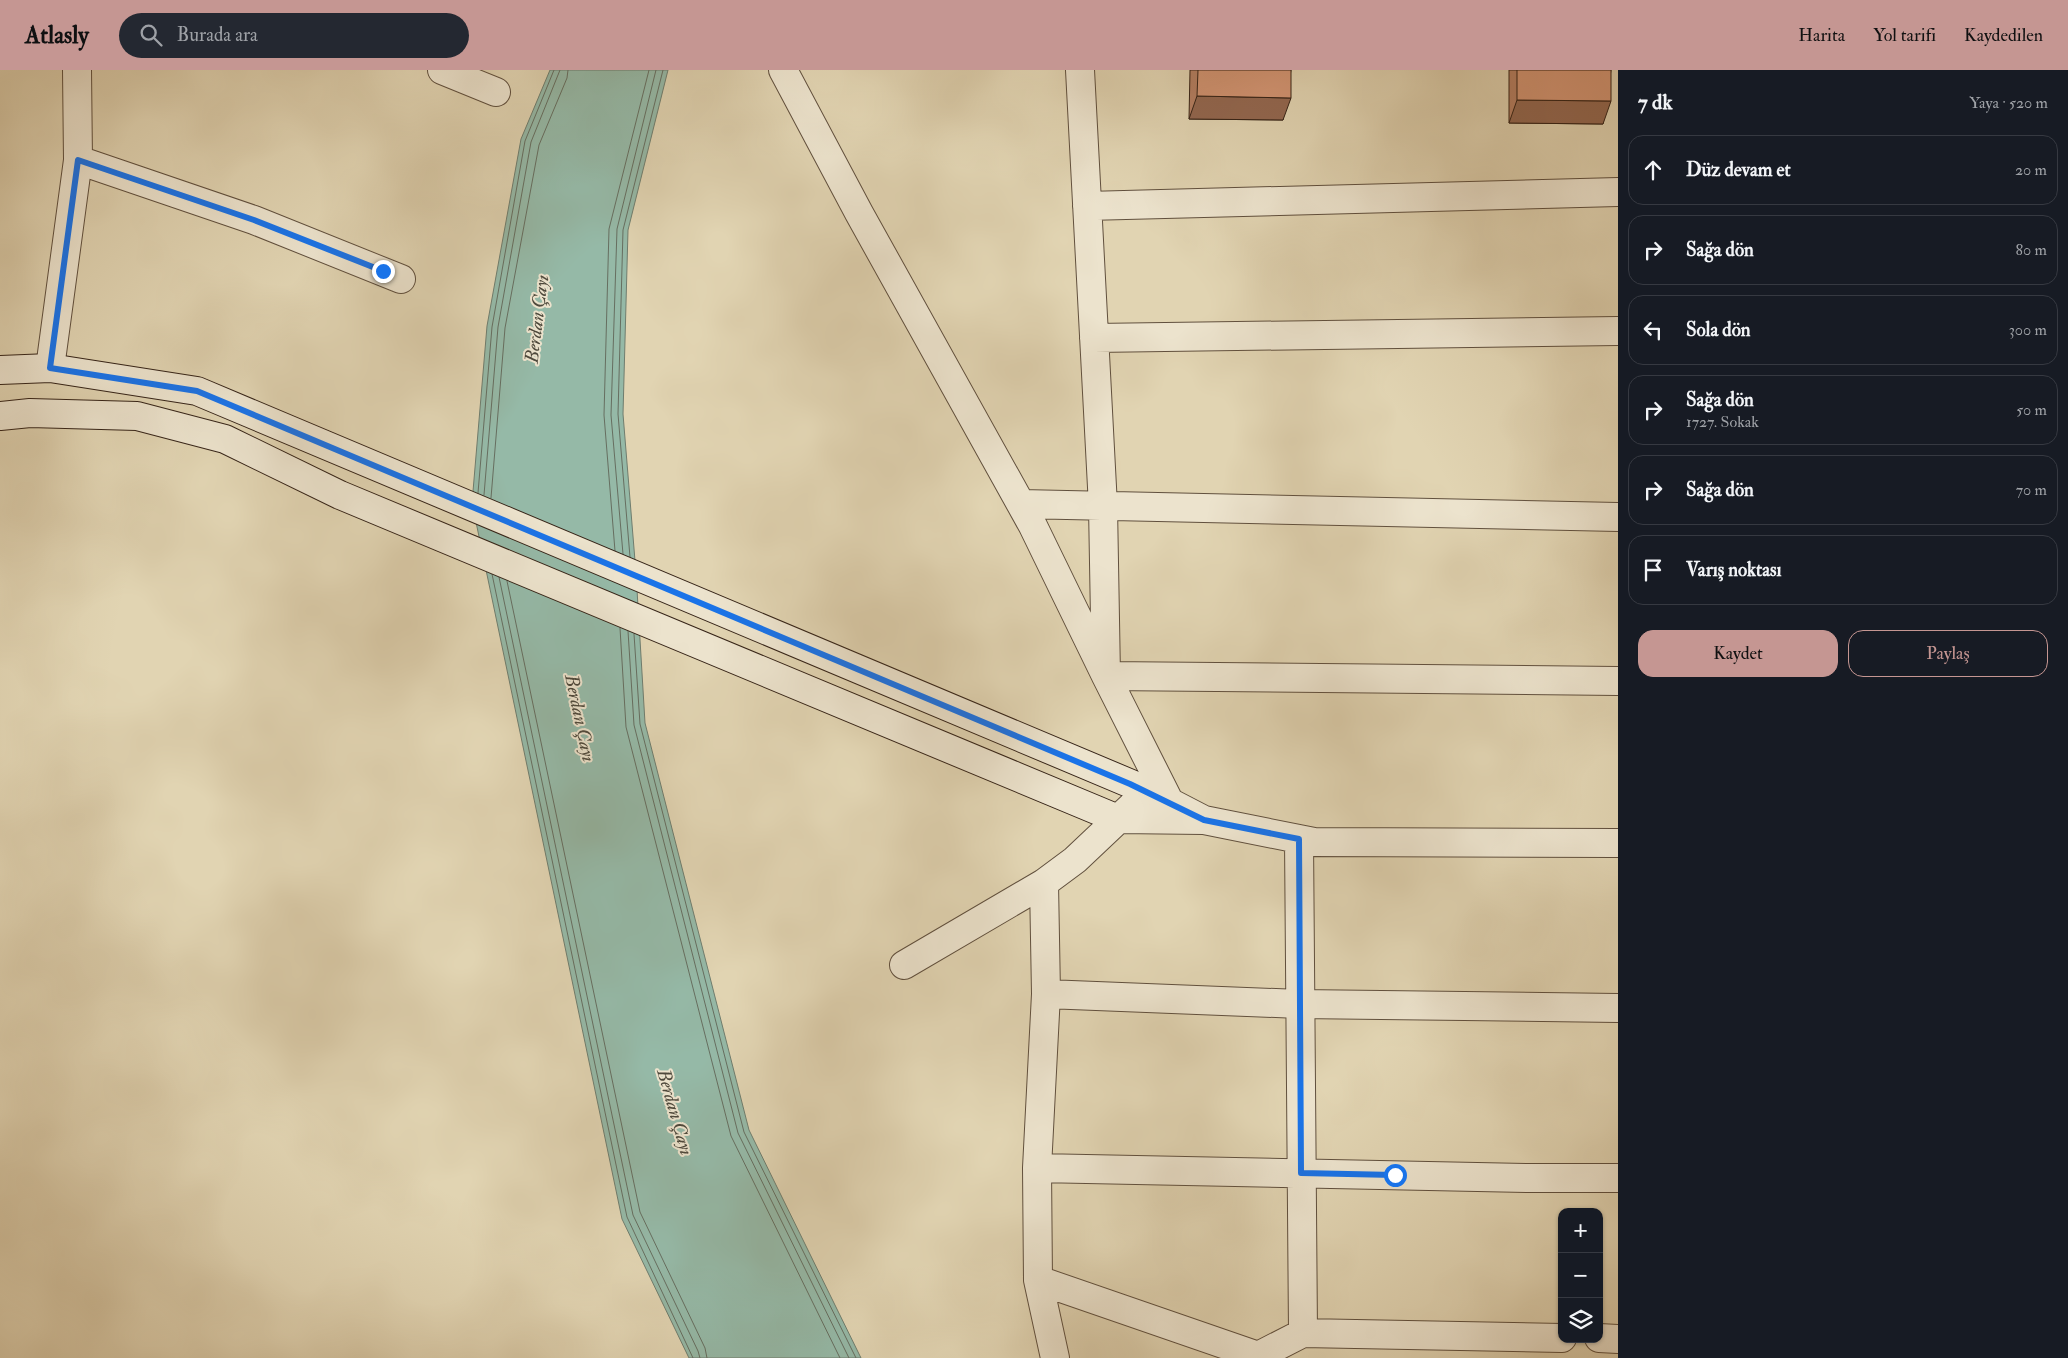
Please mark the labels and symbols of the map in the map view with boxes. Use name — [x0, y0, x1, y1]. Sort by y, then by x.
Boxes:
route end — [372, 260, 395, 283]
water label: Berdan Çayı — [520, 273, 554, 366]
water label: Berdan Çayı — [559, 671, 601, 764]
water label: Berdan Çayı — [651, 1065, 699, 1158]
route start — [1384, 1164, 1407, 1187]

